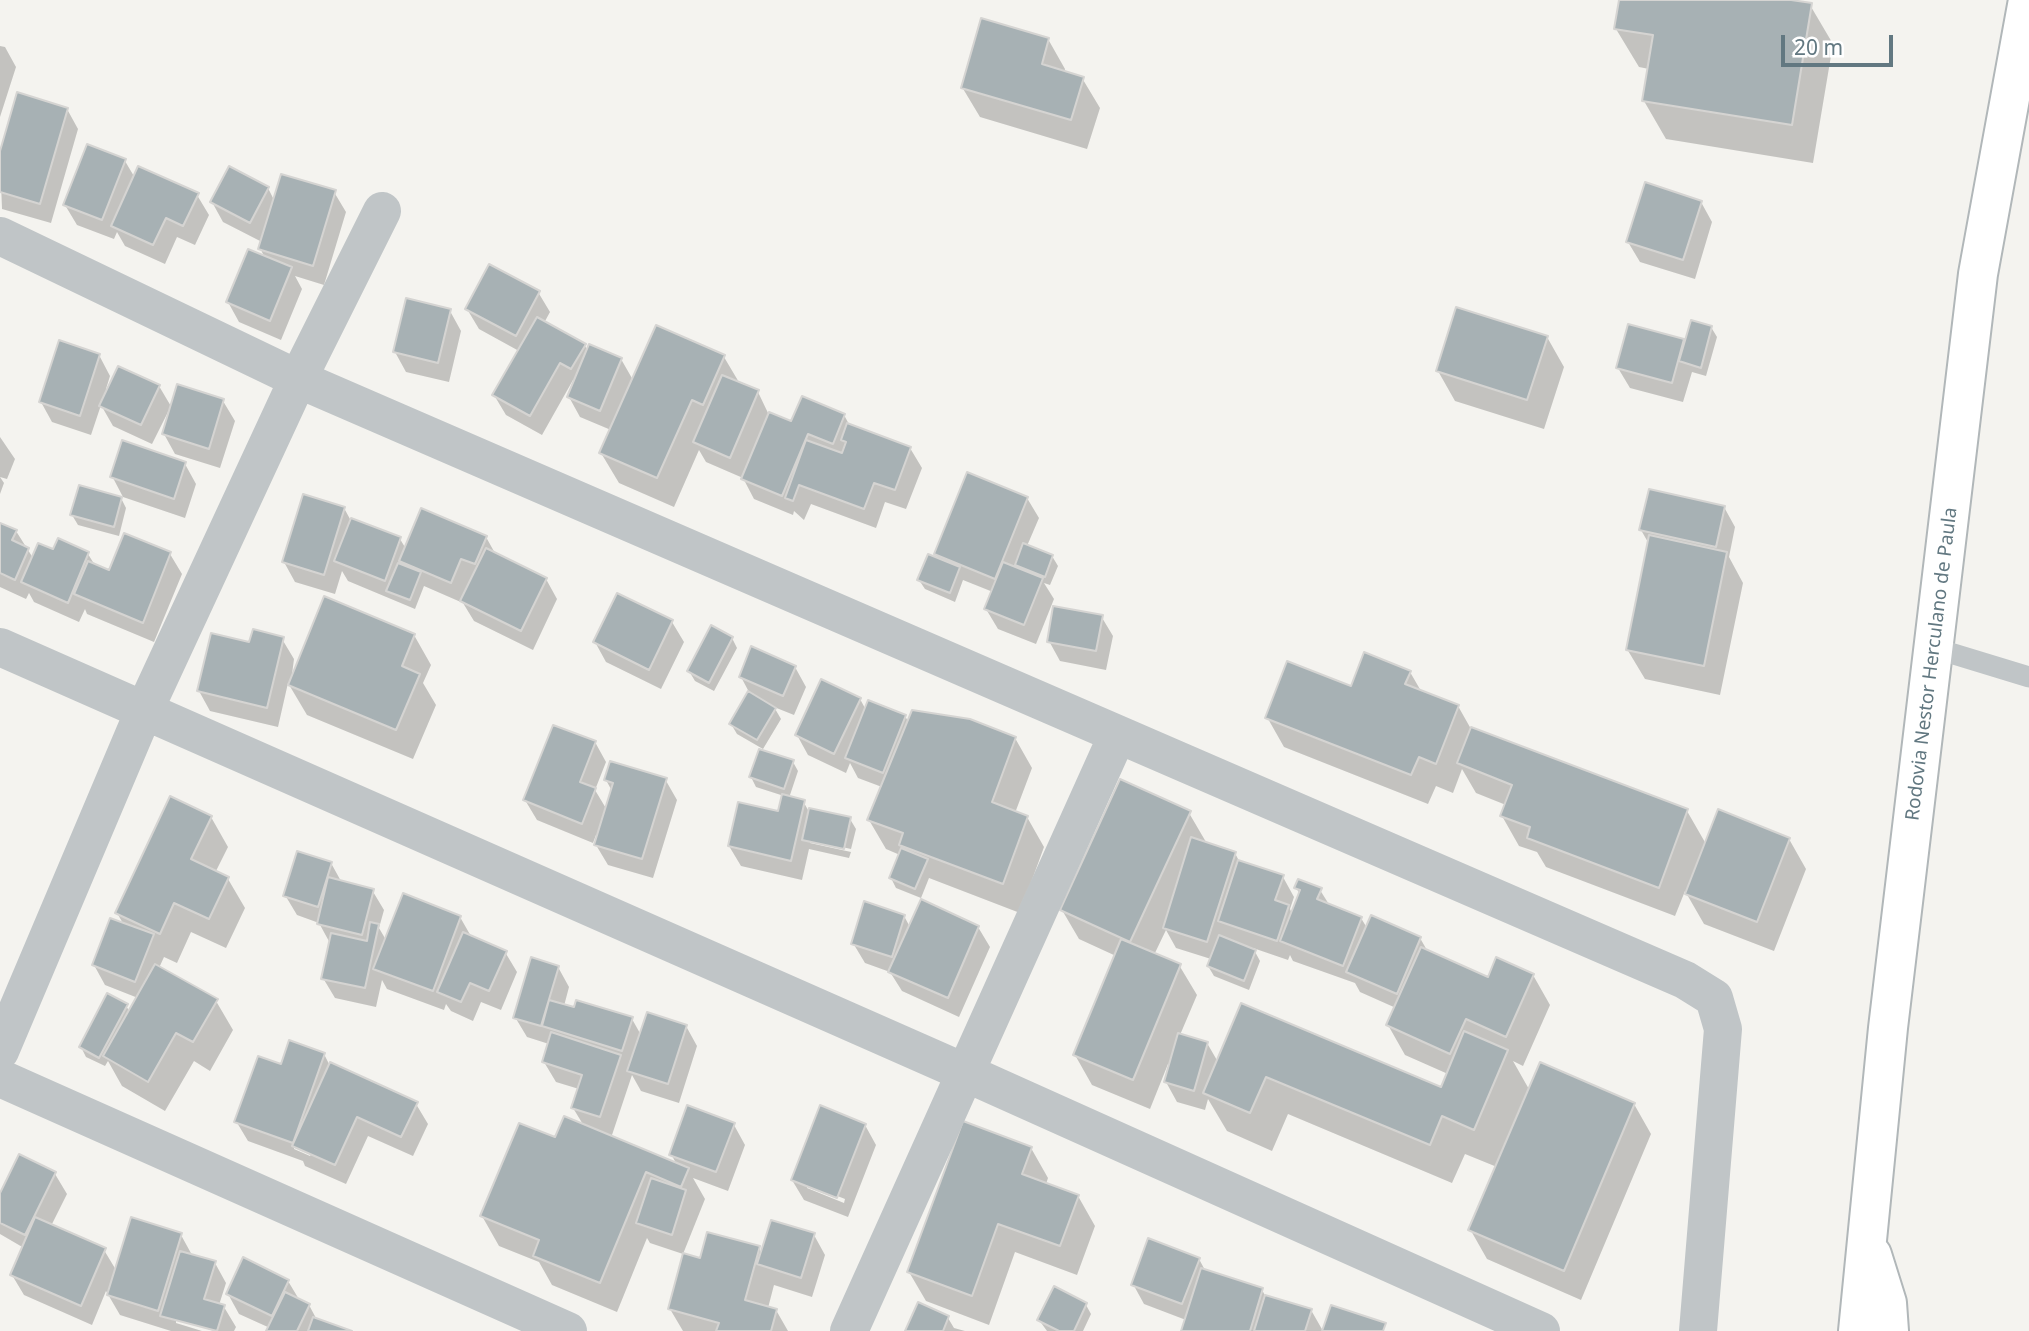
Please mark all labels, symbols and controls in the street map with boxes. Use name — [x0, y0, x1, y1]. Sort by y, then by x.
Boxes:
scale bar — [1784, 21, 1896, 65]
text: 20 m — [1794, 33, 1843, 61]
street label: Rodovia Nestor Herculano de Paula — [1901, 506, 1963, 822]

